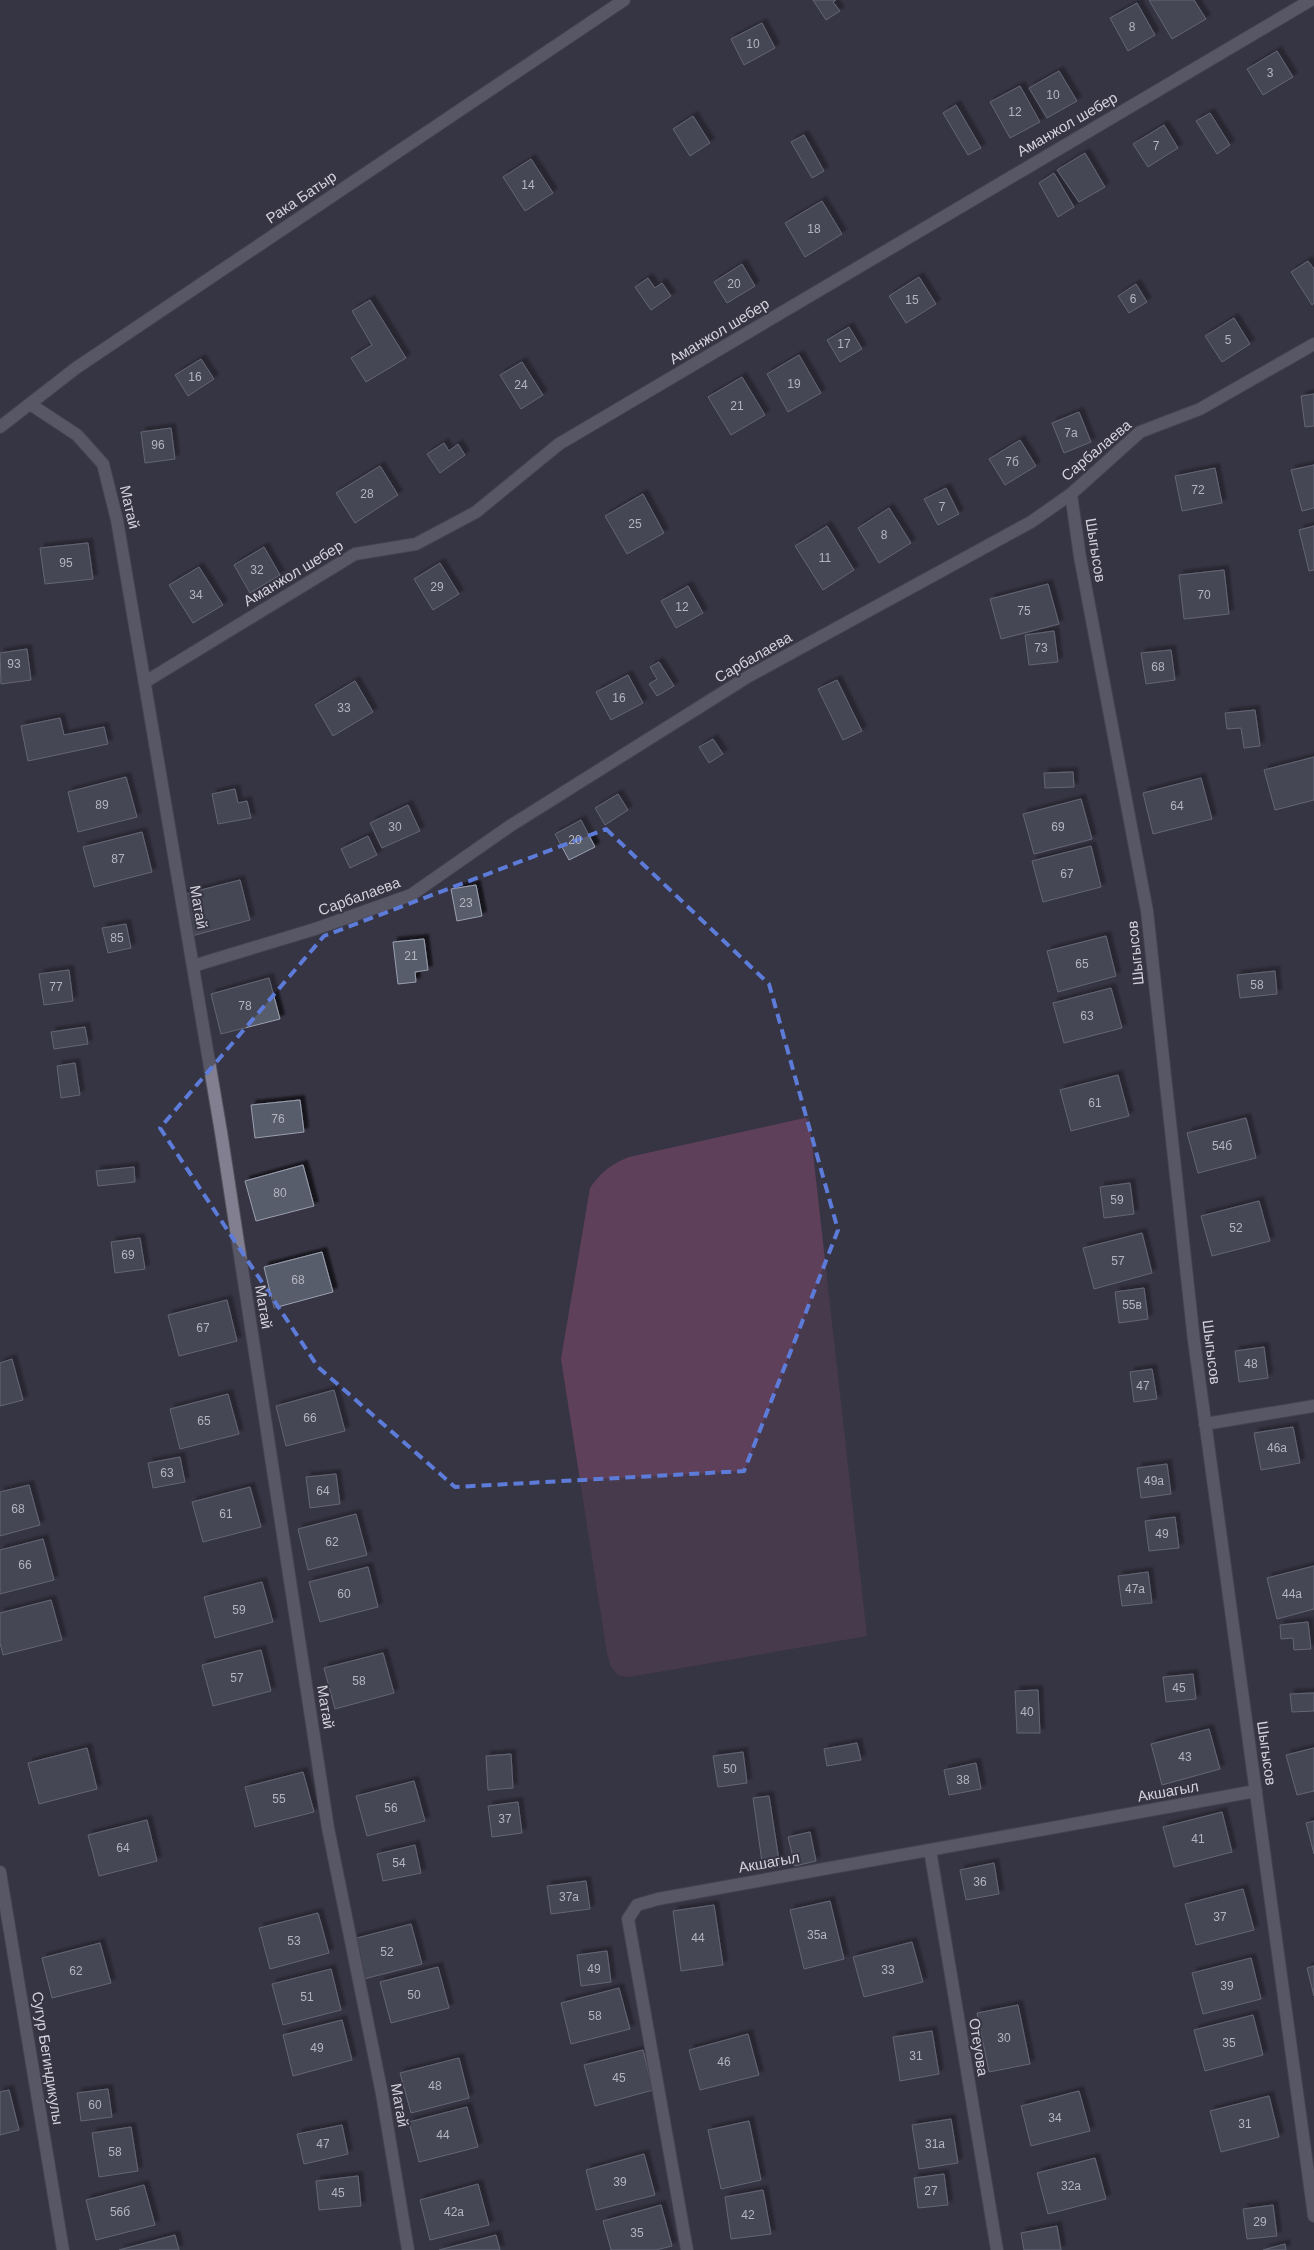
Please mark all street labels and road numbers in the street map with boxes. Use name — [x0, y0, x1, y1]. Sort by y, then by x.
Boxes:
street label: Аманжол шебер — [1014, 88, 1120, 160]
street label: Рака Батыр — [263, 167, 339, 227]
street label: Аманжол шебер — [666, 295, 772, 367]
street label: Сарбалаева — [1058, 415, 1135, 484]
street label: Матай — [117, 484, 143, 530]
street label: Шыгысов — [1083, 517, 1109, 583]
street label: Аманжол шебер — [240, 537, 346, 609]
street label: Сарбалаева — [712, 628, 795, 686]
street label: Сарбалаева — [316, 873, 403, 919]
street label: Матай — [187, 884, 211, 930]
street label: Шыгысов — [1123, 920, 1147, 986]
street label: Матай — [252, 1284, 276, 1330]
street label: Шыгысов — [1200, 1319, 1224, 1385]
street label: Матай — [314, 1684, 338, 1730]
street label: Шыгысов — [1254, 1720, 1280, 1786]
street label: Акшагыл — [1136, 1777, 1200, 1805]
street label: Акшагыл — [737, 1848, 801, 1876]
street label: Сугур Бегиндикулы — [29, 1990, 67, 2126]
street label: Отеуова — [966, 2017, 992, 2078]
street label: Матай — [388, 2082, 412, 2128]

